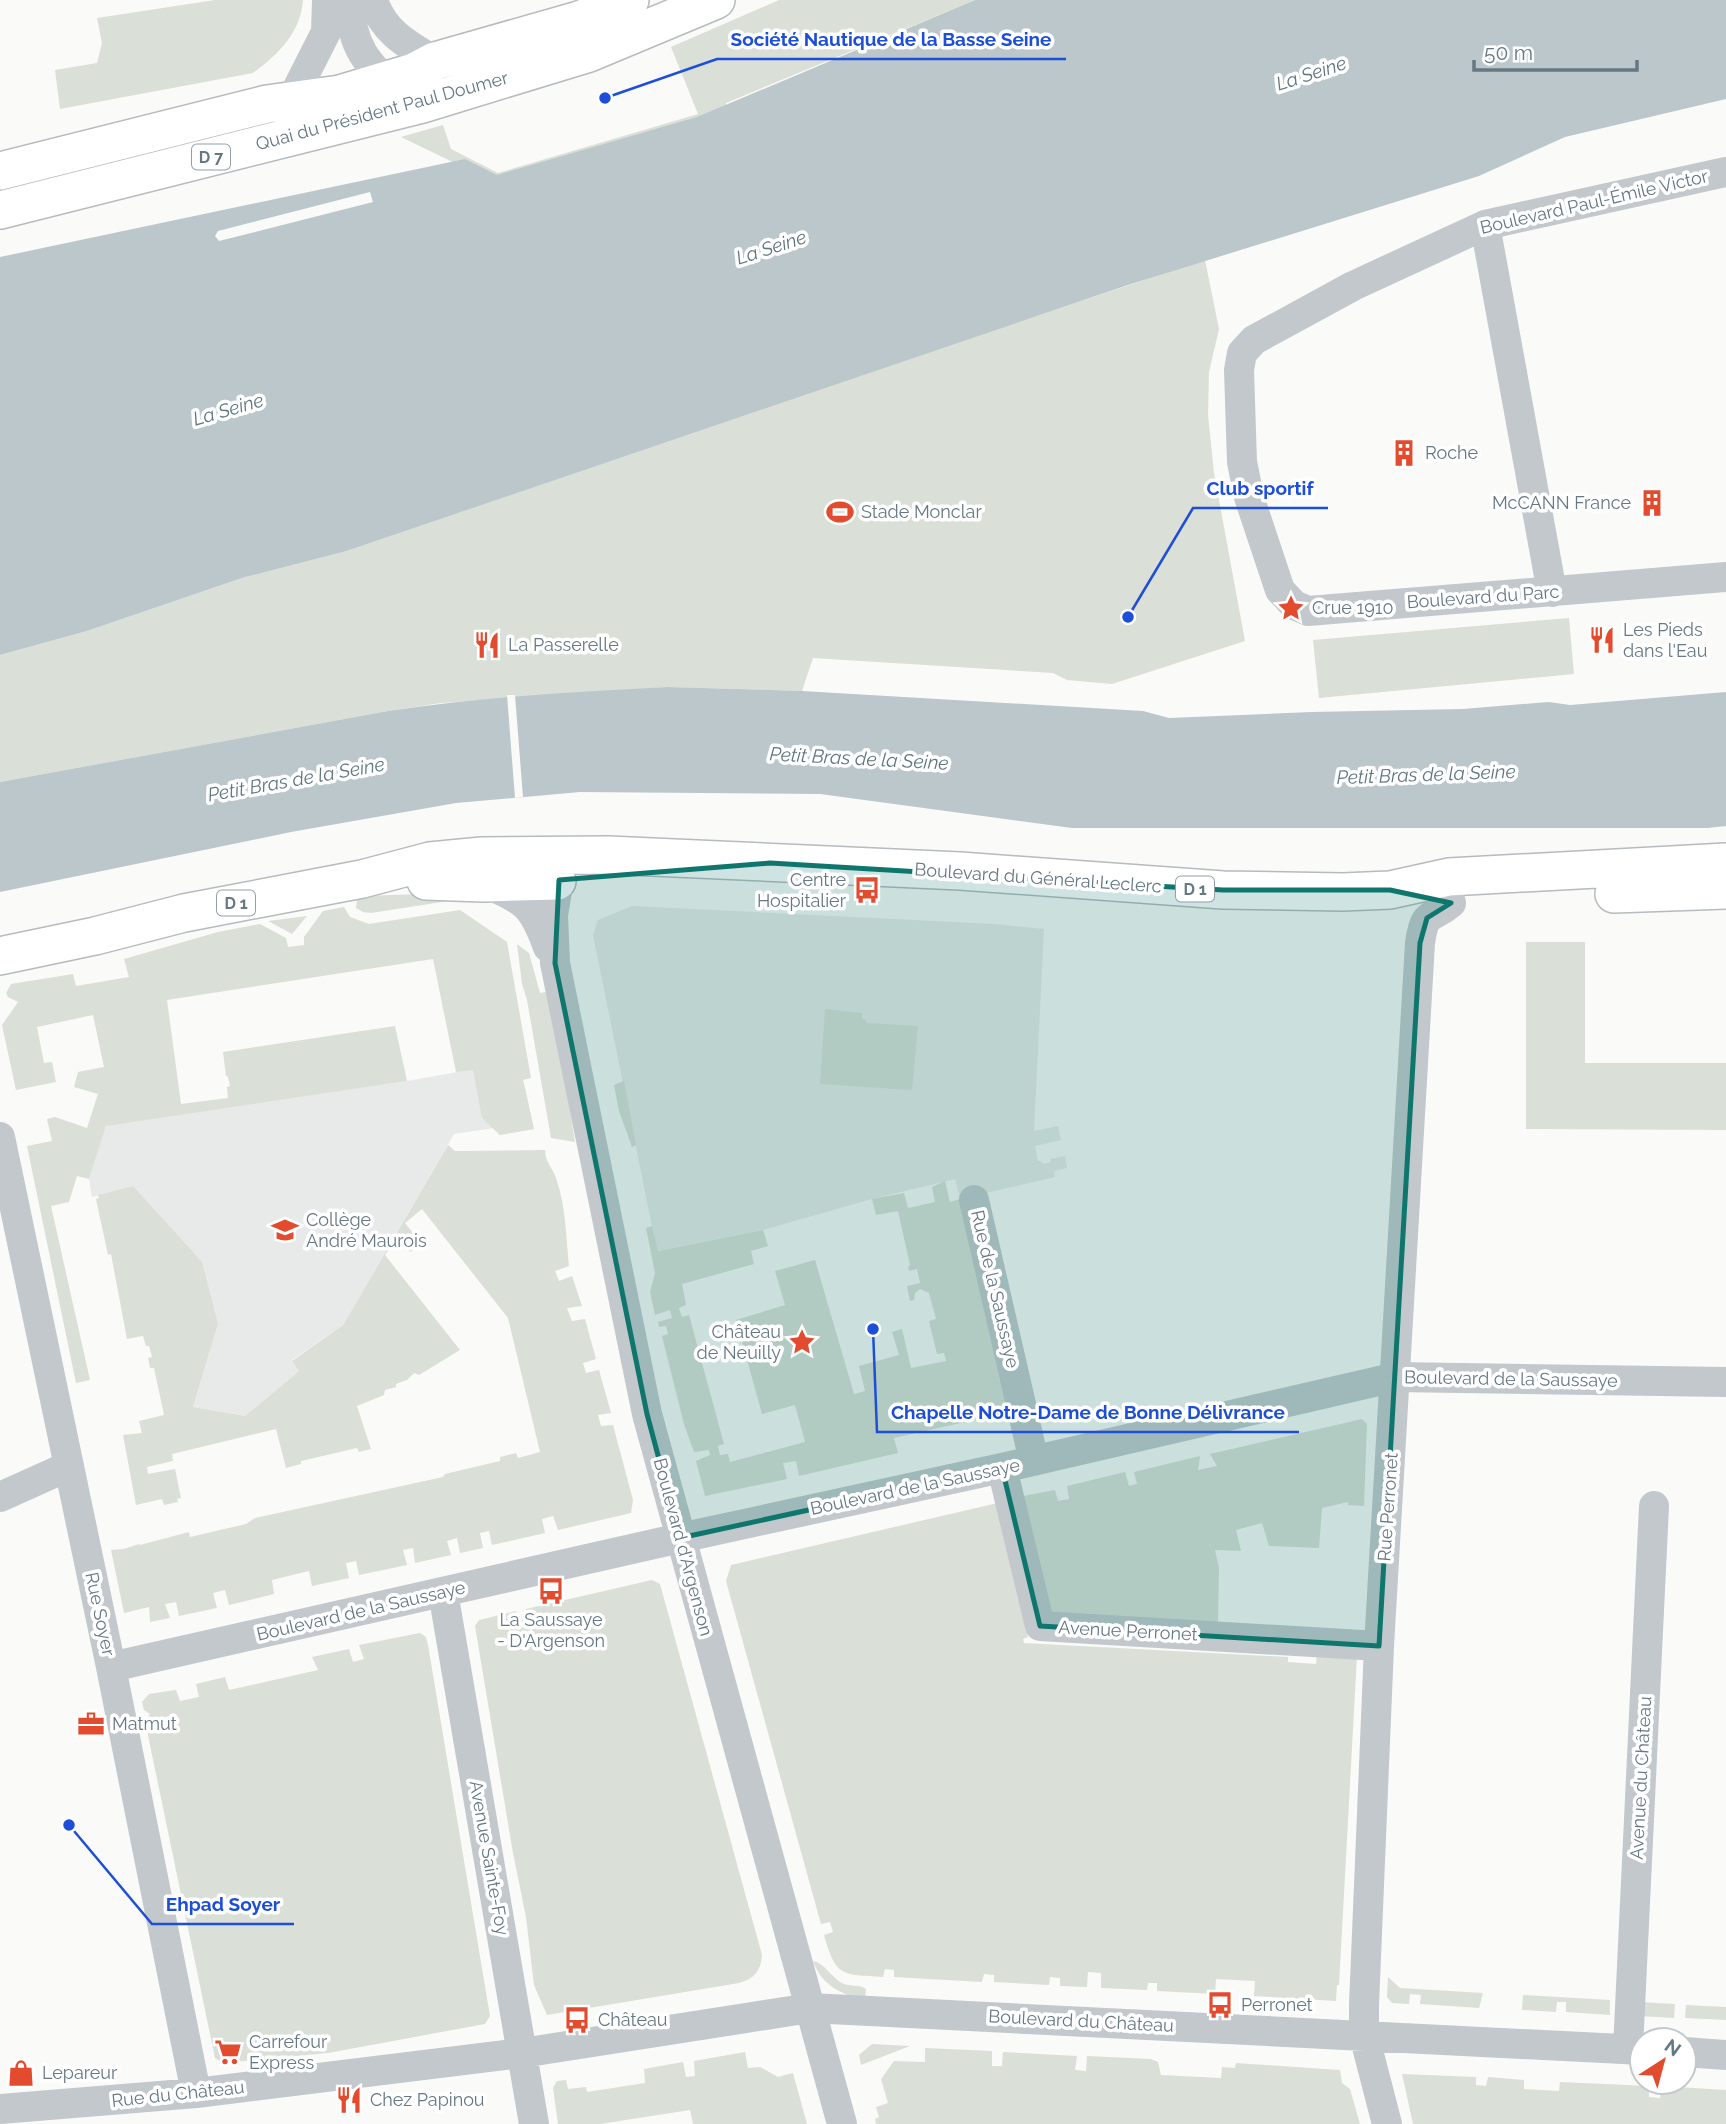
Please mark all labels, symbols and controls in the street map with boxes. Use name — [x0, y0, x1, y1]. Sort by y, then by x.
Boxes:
callout: Société Nautique de la Basse Seine — [717, 19, 1066, 59]
text: Société Nautique de la Basse Seine — [731, 28, 1051, 50]
scale bar — [1474, 28, 1637, 72]
text: 50 m — [1484, 40, 1533, 65]
water label: La Seine — [1273, 51, 1349, 95]
street label: Quai du Président Paul Doumer — [253, 67, 511, 154]
road number: D 7 — [192, 144, 230, 169]
street label: Boulevard Paul-Émile Victor — [1478, 164, 1710, 238]
water label: La Seine — [733, 225, 809, 269]
water label: La Seine — [190, 388, 266, 430]
building icon: Roche — [1389, 438, 1419, 468]
place label: Roche — [1425, 442, 1479, 463]
callout: Club sportif — [1193, 468, 1328, 508]
text: Club sportif — [1207, 477, 1314, 499]
building icon: McCANN France — [1637, 488, 1667, 518]
place label: McCANN France — [1492, 492, 1631, 513]
sports icon: Stade Monclar — [825, 497, 855, 527]
place label: Stade Monclar — [861, 501, 982, 522]
street label: Boulevard du Parc — [1406, 581, 1560, 612]
place icon: Crue 1910 — [1276, 593, 1306, 623]
place label: Crue 1910 — [1312, 597, 1394, 618]
place label: Les Pieds dans l'Eau — [1623, 619, 1707, 661]
restaurant icon: Les Pieds dans l'Eau — [1587, 625, 1617, 655]
restaurant icon: La Passerelle — [472, 630, 502, 660]
place label: La Passerelle — [508, 634, 619, 655]
water label: Petit Bras de la Seine — [769, 742, 949, 774]
water label: Petit Bras de la Seine — [206, 753, 386, 805]
water label: Petit Bras de la Seine — [1336, 760, 1516, 788]
street label: Boulevard du Général Leclerc — [914, 858, 1162, 897]
place label: Centre Hospitalier — [757, 869, 847, 911]
bus stop icon: Centre Hospitalier — [852, 875, 882, 905]
road number: D 1 — [1176, 876, 1214, 902]
road number: D 1 — [217, 890, 255, 916]
street label: Rue de la Saussaye — [967, 1208, 1024, 1370]
place label: Collège André Maurois — [306, 1209, 427, 1251]
school or university icon: Collège André Maurois — [270, 1215, 300, 1245]
place label: Château de Neuilly — [696, 1321, 781, 1363]
place icon: Château de Neuilly — [787, 1327, 817, 1357]
street label: Boulevard de la Saussaye — [1404, 1366, 1618, 1391]
callout: Chapelle Notre-Dame de Bonne Délivrance — [877, 1392, 1299, 1432]
text: Chapelle Notre-Dame de Bonne Délivrance — [891, 1401, 1285, 1423]
street label: Rue Perronet — [1373, 1452, 1402, 1562]
street label: Boulevard de la Saussaye — [808, 1454, 1022, 1519]
street label: Boulevard d'Argenson — [650, 1456, 717, 1638]
street label: Rue Soyer — [81, 1570, 120, 1658]
street label: Boulevard de la Saussaye — [254, 1576, 468, 1645]
bus stop icon: La Saussaye - D'Argenson — [536, 1576, 566, 1606]
place label: La Saussaye - D'Argenson — [497, 1609, 605, 1651]
street label: Avenue Perronet — [1058, 1616, 1198, 1645]
street label: Avenue du Château — [1626, 1696, 1655, 1860]
office icon: Matmut — [76, 1709, 106, 1739]
place label: Matmut — [112, 1713, 177, 1734]
street label: Avenue Sainte-Foy — [466, 1779, 514, 1937]
callout: Ehpad Soyer — [152, 1884, 294, 1924]
text: Ehpad Soyer — [166, 1893, 281, 1915]
bus stop icon: Perronet — [1205, 1990, 1235, 2020]
place label: Perronet — [1241, 1994, 1313, 2015]
bus stop icon: Château — [562, 2005, 592, 2035]
street label: Boulevard du Château — [988, 2005, 1174, 2036]
place label: Château — [598, 2009, 668, 2030]
north arrow — [1628, 2026, 1698, 2096]
place label: Carrefour Express — [249, 2031, 328, 2073]
text: N — [1661, 2034, 1685, 2060]
supermarket icon: Carrefour Express — [213, 2037, 243, 2067]
shop icon: Lepareur — [6, 2058, 36, 2088]
place label: Lepareur — [42, 2062, 118, 2083]
street label: Rue du Château — [110, 2076, 245, 2111]
restaurant icon: Chez Papinou — [334, 2085, 364, 2115]
place label: Chez Papinou — [370, 2089, 485, 2110]

